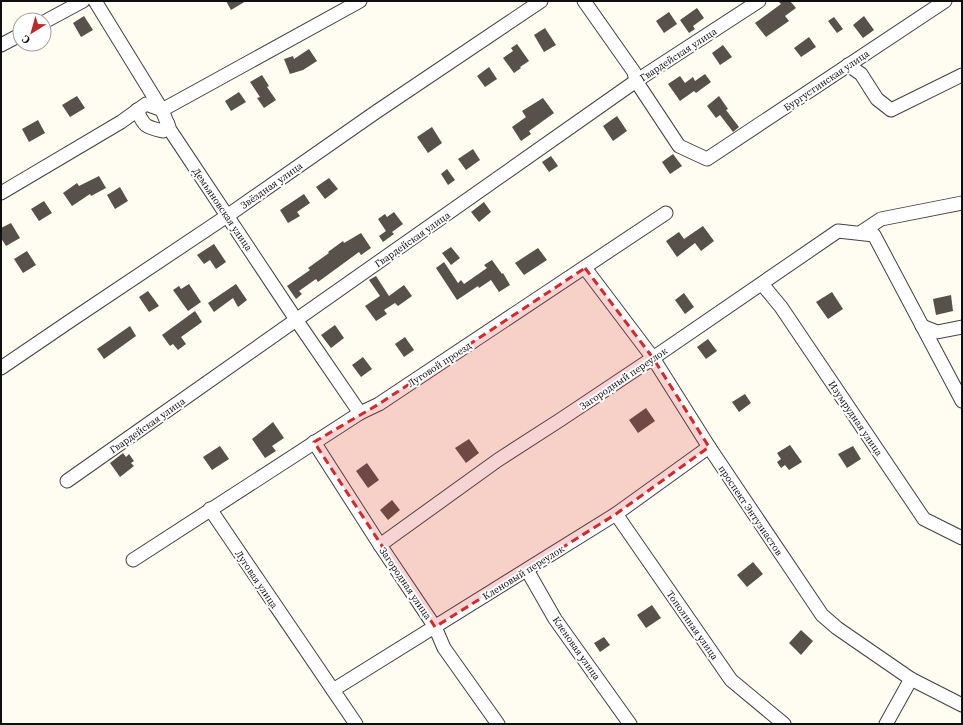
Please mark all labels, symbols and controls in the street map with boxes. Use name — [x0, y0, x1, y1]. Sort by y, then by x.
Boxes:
north arrow — [12, 12, 52, 52]
street label: Гвардейская улица — [637, 24, 720, 84]
text: С — [19, 31, 34, 48]
street label: Бургустинская улица — [781, 46, 872, 114]
street label: Звёздная улица — [238, 159, 306, 212]
street label: Демьяновская улица — [190, 165, 256, 254]
street label: Гвардейская улица — [372, 208, 453, 270]
street label: Луговой проезд — [405, 339, 474, 390]
street label: Загородный переулок — [577, 344, 670, 413]
street label: Изумрудная улица — [826, 378, 886, 459]
street label: Гвардейская улица — [107, 394, 188, 456]
street label: проспект Энтузиастов — [716, 463, 786, 558]
street label: Кленовый переулок — [480, 542, 567, 603]
street label: Загородная улица — [377, 545, 435, 623]
street label: Луговая улица — [232, 548, 281, 612]
street label: Тополиная улица — [664, 588, 722, 663]
street label: Кленовая улица — [550, 614, 604, 684]

